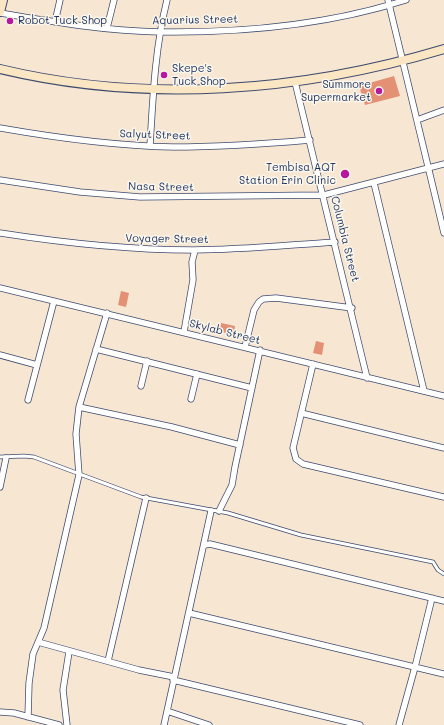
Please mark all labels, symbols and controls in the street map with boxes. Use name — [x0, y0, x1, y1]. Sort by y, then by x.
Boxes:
street label: Aquarius Street — [152, 13, 238, 27]
place label: Robot Tuck Shop — [18, 14, 107, 28]
marker: Robot Tuck Shop — [5, 16, 15, 26]
place label: Skepe's Tuck Shop — [172, 62, 226, 88]
marker: Skepe's Tuck Shop — [159, 70, 169, 80]
place label: Summore Supermarket — [301, 78, 371, 104]
marker: Summore Supermarket — [374, 86, 384, 96]
street label: Salyut Street — [119, 127, 191, 143]
place label: Tembisa AQT Station Erin Clinic — [239, 161, 336, 187]
marker: Tembisa AQT Station Erin Clinic — [339, 168, 351, 180]
street label: Nasa Street — [128, 180, 194, 194]
street label: Columbia Street — [328, 195, 362, 283]
street label: Voyager Street — [125, 232, 209, 246]
street label: Skylab Street — [188, 317, 262, 347]

